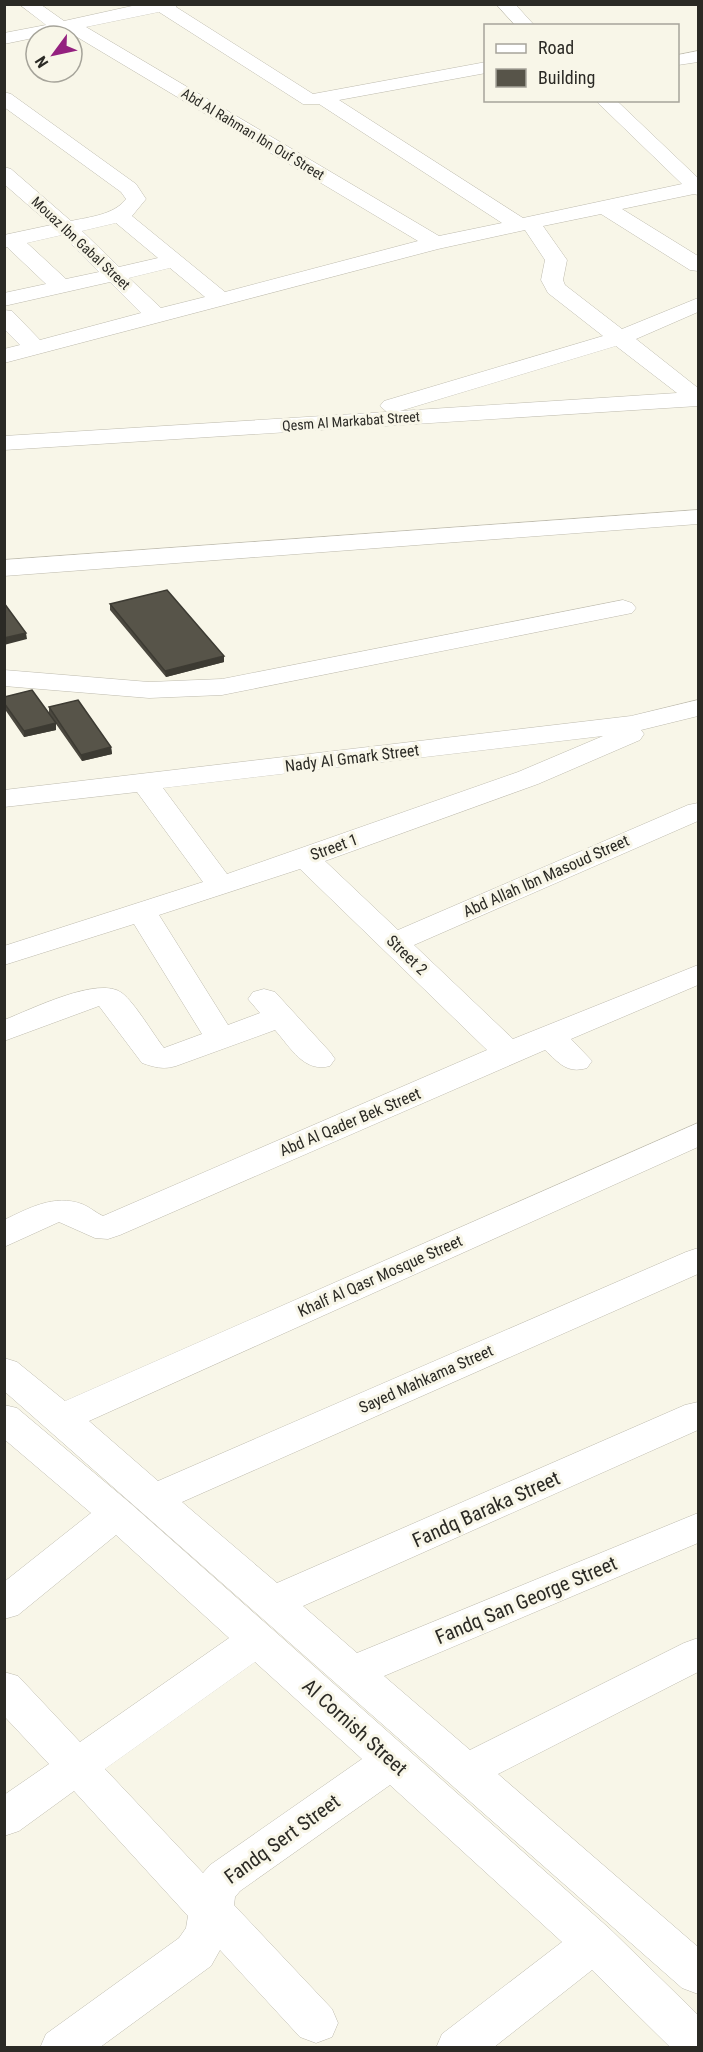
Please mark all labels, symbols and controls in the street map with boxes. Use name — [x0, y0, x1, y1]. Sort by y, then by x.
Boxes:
north arrow — [24, 24, 84, 84]
legend — [484, 24, 679, 102]
text: Road — [538, 37, 574, 58]
text: N — [31, 53, 52, 71]
text: Building — [538, 67, 595, 88]
street label: Abd Al Rahman Ibn Ouf Street — [179, 85, 327, 183]
street label: Mouaz Ibn Gabal Street — [28, 193, 134, 293]
street label: Qesm Al Markabat Street — [282, 408, 420, 434]
street label: Nady Al Gmark Street — [284, 740, 420, 776]
street label: Street 1 — [308, 830, 360, 864]
street label: Abd Allah Ibn Masoud Street — [460, 831, 632, 921]
street label: Street 2 — [383, 931, 431, 979]
street label: Abd Al Qader Bek Street — [277, 1084, 424, 1160]
street label: Khalf Al Qasr Mosque Street — [295, 1231, 465, 1321]
street label: Sayed Mahkama Street — [356, 1341, 496, 1417]
street label: Fandq Baraka Street — [409, 1466, 564, 1552]
street label: Fandq San George Street — [431, 1551, 621, 1649]
street label: Al Cornish Street — [298, 1674, 412, 1780]
street label: Fandq Sert Street — [220, 1789, 344, 1889]

